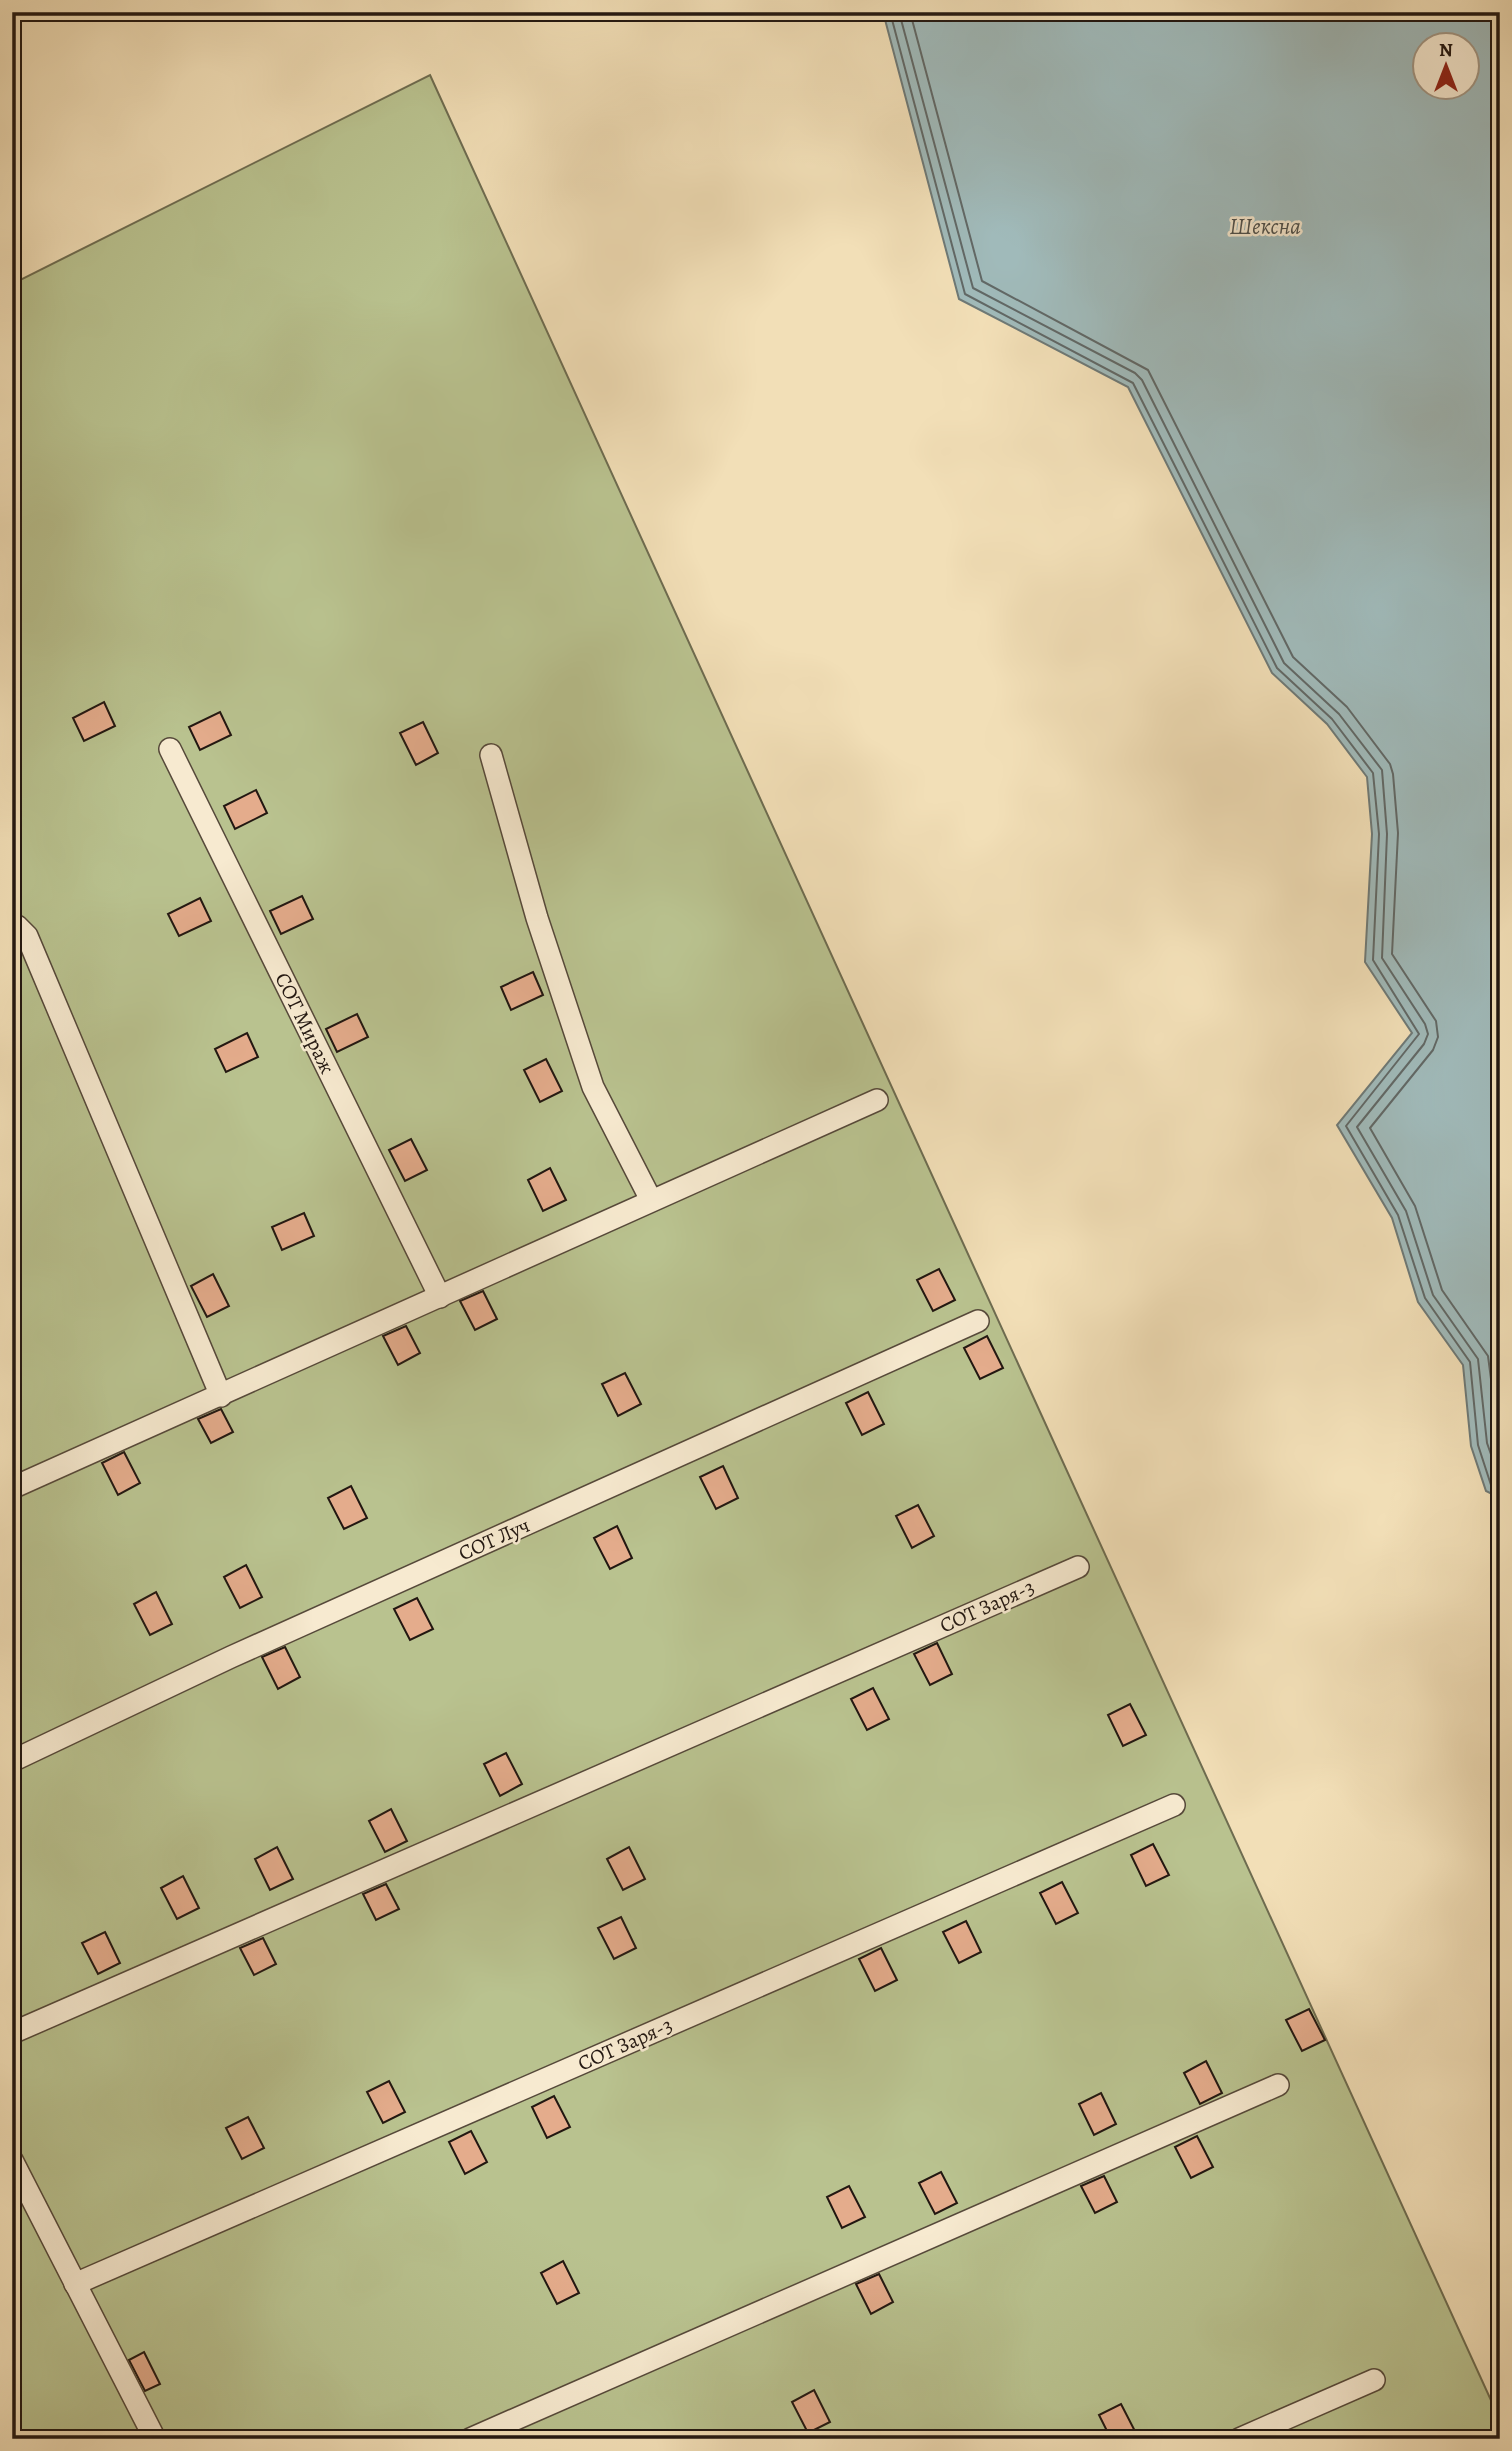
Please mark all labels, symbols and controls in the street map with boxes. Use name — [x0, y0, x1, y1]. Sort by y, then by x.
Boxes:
north arrow — [1410, 32, 1480, 102]
text: N — [1439, 37, 1453, 63]
water label: Шексна — [1229, 211, 1301, 242]
street label: СОТ Мираж — [268, 968, 342, 1078]
street label: СОТ Луч — [454, 1511, 534, 1567]
street label: СОТ Заря-3 — [935, 1573, 1039, 1639]
street label: СОТ Заря-3 — [573, 2011, 677, 2077]

